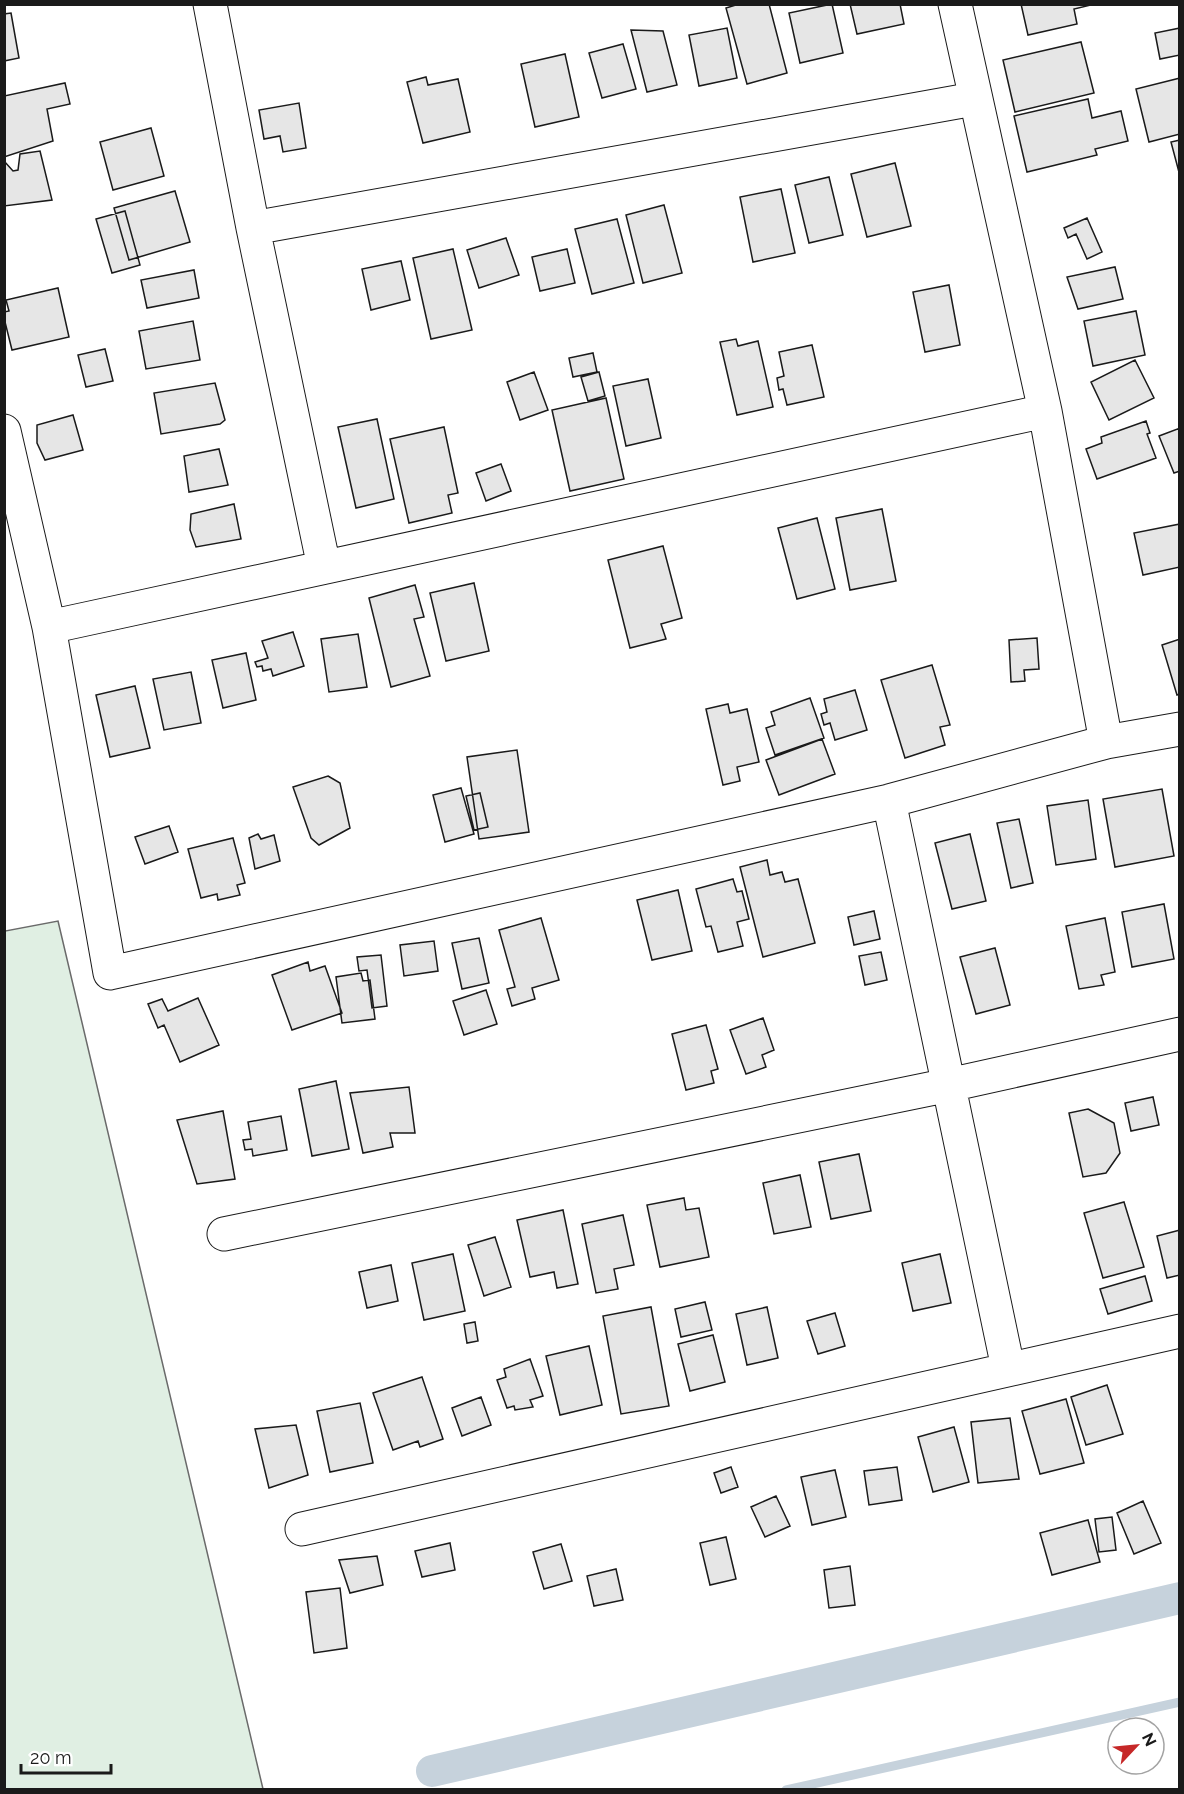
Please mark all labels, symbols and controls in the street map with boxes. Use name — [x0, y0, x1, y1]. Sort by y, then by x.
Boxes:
north arrow — [1106, 1716, 1166, 1776]
text: N — [1138, 1730, 1160, 1749]
scale bar — [21, 1737, 111, 1775]
text: 20 m — [30, 1747, 72, 1768]

